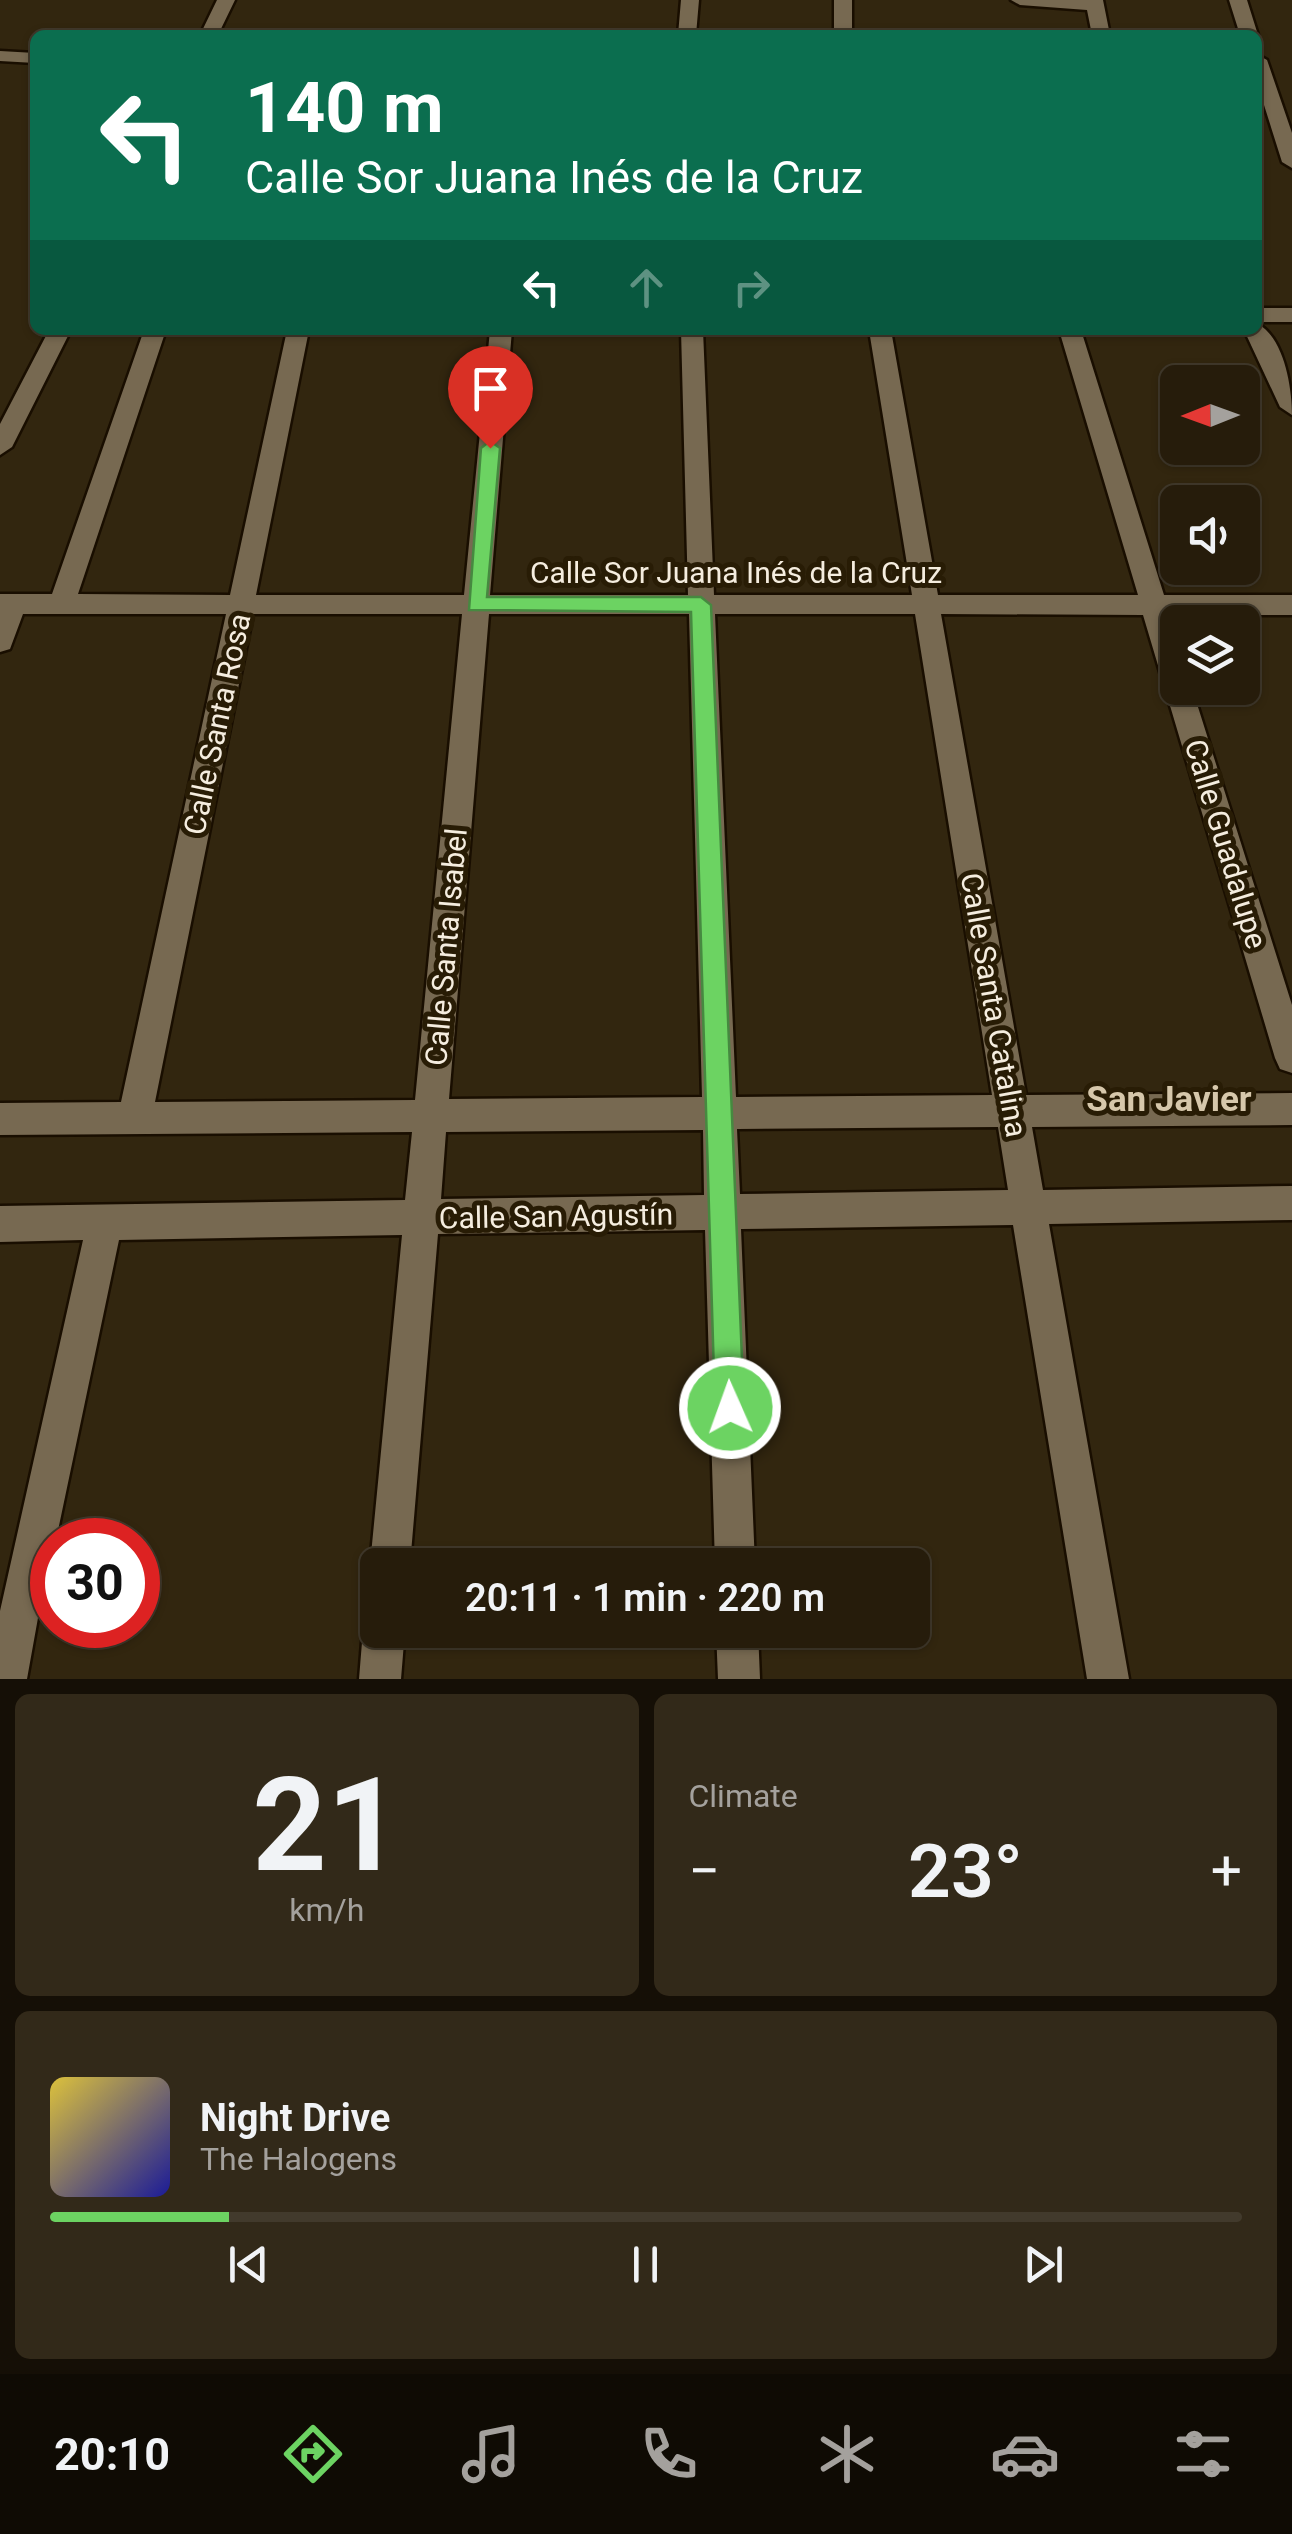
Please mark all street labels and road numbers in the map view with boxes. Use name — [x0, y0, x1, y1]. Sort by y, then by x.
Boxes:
street label: Calle Sor Juana Inés de la Cruz — [530, 555, 942, 590]
street label: Calle Santa Rosa — [176, 610, 258, 838]
street label: Calle Guadalupe — [1178, 735, 1274, 953]
street label: Calle Santa Isabel — [418, 827, 474, 1067]
street label: Calle Santa Catalina — [954, 870, 1034, 1140]
street label: Calle San Agustín — [439, 1196, 673, 1236]

